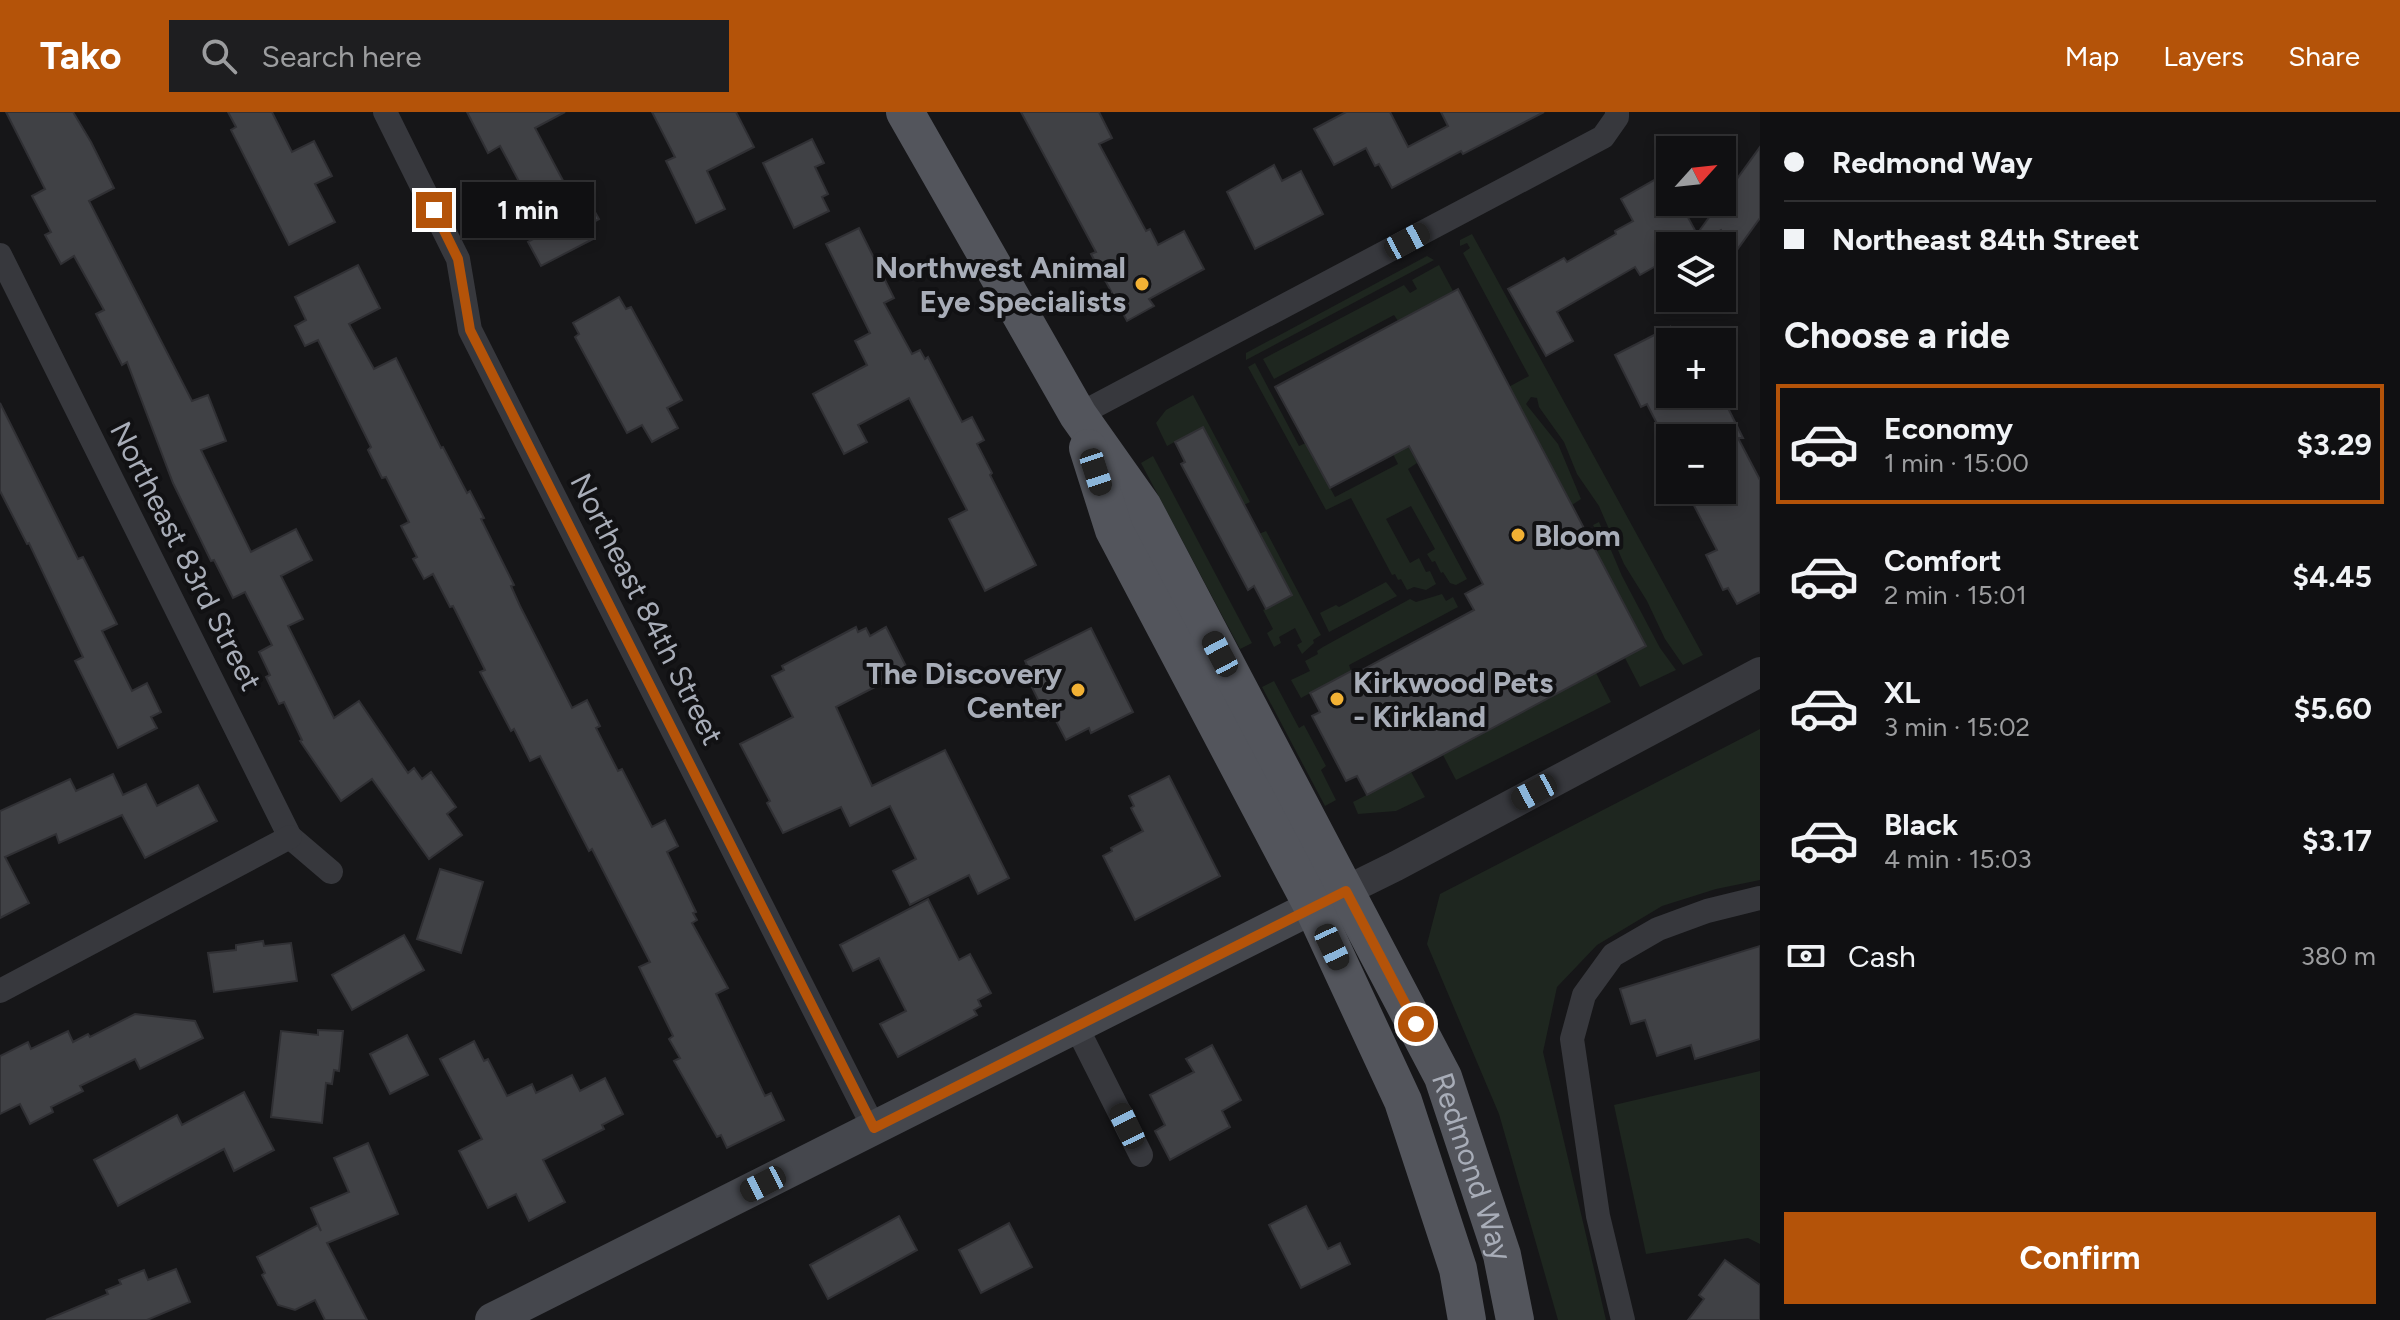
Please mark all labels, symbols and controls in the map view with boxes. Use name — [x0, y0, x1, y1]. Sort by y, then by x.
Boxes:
search box — [169, 20, 729, 92]
text: Tako — [40, 33, 121, 79]
icon: search — [197, 34, 241, 78]
text: Search here — [261, 38, 422, 75]
text: Map — [2065, 39, 2119, 73]
text: Layers — [2163, 39, 2244, 73]
text: Share — [2288, 39, 2360, 73]
north arrow — [1656, 136, 1736, 216]
map controls — [1656, 136, 1736, 504]
text: Redmond Way — [1832, 144, 2033, 181]
callout: 1 min — [462, 182, 594, 238]
route end — [416, 192, 452, 228]
text: 1 min — [497, 194, 559, 226]
car — [1380, 219, 1434, 263]
text: Northeast 84th Street — [1832, 221, 2140, 258]
button: layers — [1656, 232, 1736, 312]
place label: Northwest Animal Eye Specialists — [875, 249, 1126, 320]
marker: Northwest Animal Eye Specialists — [1133, 275, 1151, 293]
text: Choose a ride — [1784, 314, 2010, 357]
button: + — [1656, 328, 1736, 408]
icon: car — [1788, 408, 1860, 480]
text: Economy — [1884, 410, 2013, 447]
street label: Northeast 83rd Street — [102, 415, 270, 697]
button: − — [1656, 424, 1736, 504]
text: $3.29 — [2296, 426, 2372, 463]
car — [1077, 445, 1115, 499]
text: 1 min · 15:00 — [1884, 447, 2029, 479]
street label: Northeast 84th Street — [562, 467, 732, 751]
place label: Bloom — [1534, 517, 1621, 554]
marker: Bloom — [1509, 526, 1527, 544]
icon: car — [1788, 540, 1860, 612]
text: Comfort — [1884, 542, 2002, 579]
text: $4.45 — [2293, 558, 2372, 595]
text: 2 min · 15:01 — [1884, 579, 2027, 611]
car — [1198, 627, 1242, 681]
place label: The Discovery Center — [866, 655, 1063, 726]
place label: Kirkwood Pets - Kirkland — [1353, 664, 1553, 735]
icon: car — [1788, 672, 1860, 744]
text: XL — [1884, 674, 1920, 711]
marker: The Discovery Center — [1069, 681, 1087, 699]
marker: Kirkwood Pets - Kirkland — [1328, 690, 1346, 708]
text: $5.60 — [2294, 690, 2372, 727]
text: 3 min · 15:02 — [1884, 711, 2030, 743]
car — [1507, 770, 1561, 814]
icon: car — [1788, 804, 1860, 876]
text: Black — [1884, 806, 1958, 843]
text: $3.17 — [2302, 822, 2372, 859]
text: 4 min · 15:03 — [1884, 843, 2032, 875]
car — [1311, 920, 1353, 974]
icon: cash — [1784, 934, 1828, 978]
text: Cash — [1848, 938, 1916, 975]
text: 380 m — [2301, 940, 2376, 972]
route start — [1398, 1006, 1434, 1042]
street label: Redmond Way — [1424, 1068, 1521, 1266]
car — [1106, 1099, 1148, 1153]
car — [736, 1162, 790, 1206]
button: Confirm — [1784, 1212, 2376, 1304]

